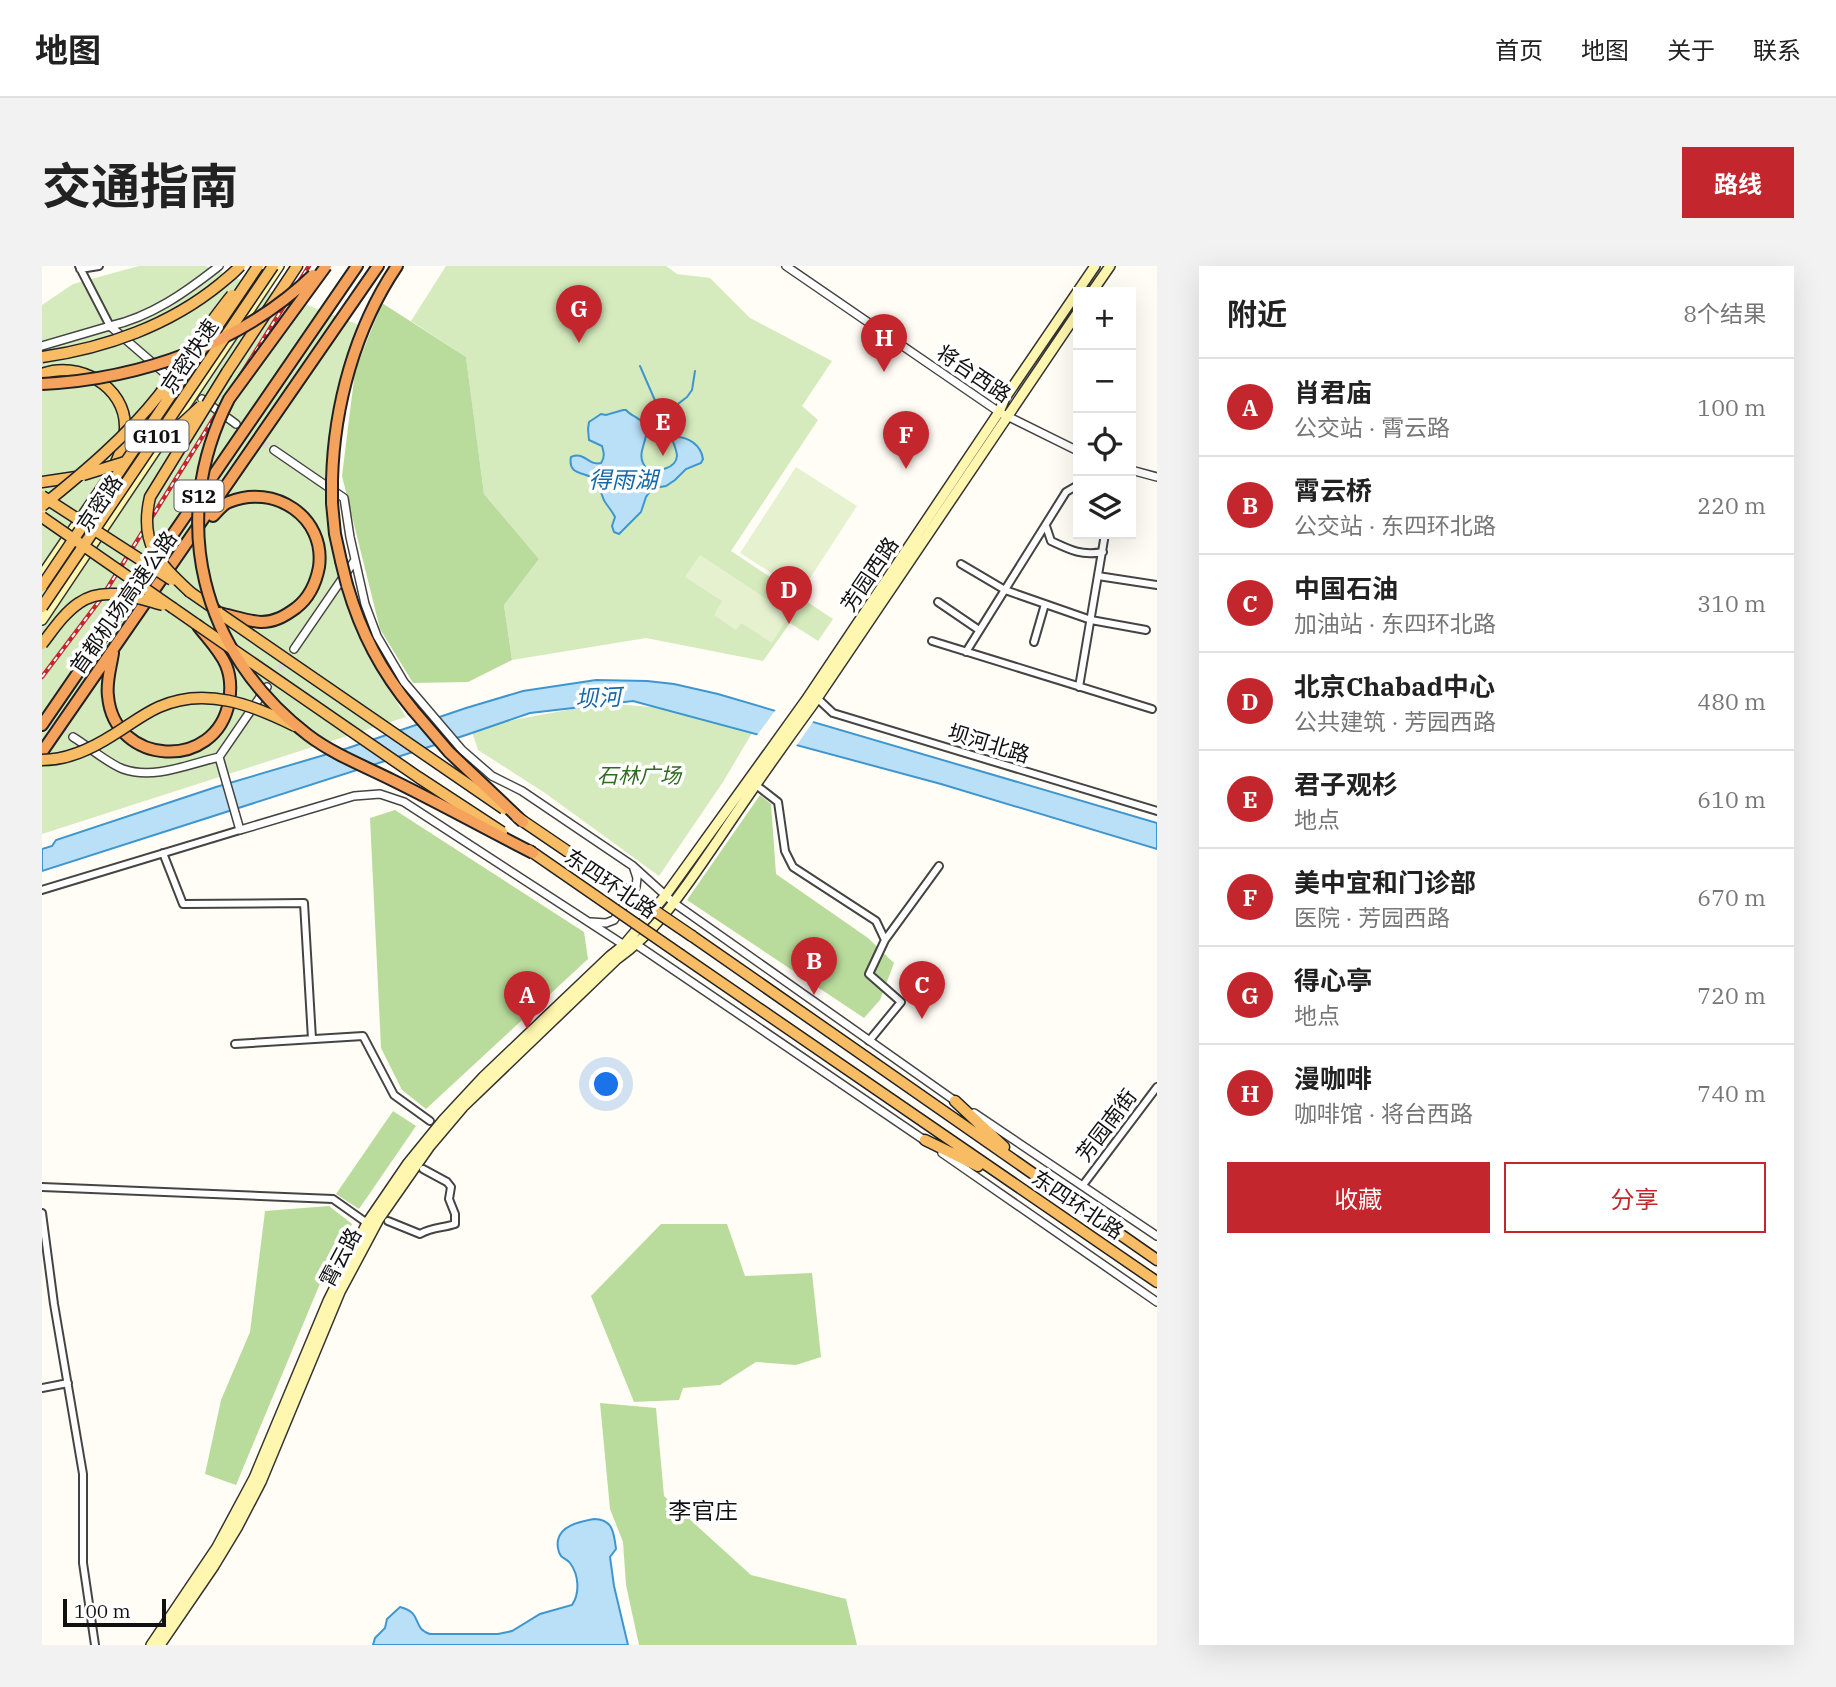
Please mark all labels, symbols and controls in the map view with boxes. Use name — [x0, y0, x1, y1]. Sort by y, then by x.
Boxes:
text: 地图 — [35, 28, 101, 71]
text: 首页 — [1495, 34, 1543, 66]
text: 地图 — [1581, 34, 1629, 66]
text: 关于 — [1667, 34, 1715, 66]
text: 联系 — [1753, 34, 1801, 66]
button: 路线 — [1682, 147, 1794, 218]
text: 交通指南 — [42, 154, 238, 217]
pin: G — [556, 285, 602, 343]
map controls — [1073, 287, 1136, 539]
button: + — [1073, 287, 1136, 350]
text: 附近 — [1227, 294, 1287, 333]
text: 8个结果 — [1683, 298, 1766, 328]
street label: 京密快速 — [154, 313, 224, 399]
pin: H — [861, 314, 907, 372]
street label: 将台西路 — [931, 338, 1017, 408]
button: − — [1073, 350, 1136, 413]
text: 肖君庙 — [1294, 375, 1372, 409]
text: A — [1242, 392, 1258, 422]
text: 100 m — [1697, 392, 1766, 422]
pin: E — [640, 398, 686, 456]
pin: F — [883, 411, 929, 469]
text: 公交站 · 霄云路 — [1294, 412, 1450, 442]
button: locate — [1073, 413, 1136, 476]
road number: G101 — [125, 420, 188, 452]
water label: 得雨湖 — [589, 464, 661, 494]
street label: 京密路 — [70, 469, 128, 537]
text: 霄云桥 — [1294, 473, 1372, 507]
button: layers — [1073, 476, 1136, 539]
road number: S12 — [174, 480, 224, 512]
text: B — [1242, 490, 1258, 520]
text: 220 m — [1697, 490, 1766, 520]
text: 公交站 · 东四环北路 — [1294, 510, 1496, 540]
street label: 首都机场高速公路 — [63, 525, 183, 679]
street label: 芳园西路 — [834, 531, 904, 617]
pin: D — [766, 566, 812, 624]
text: 中国石油 — [1294, 571, 1398, 605]
text: C — [1242, 588, 1258, 618]
text: 310 m — [1697, 588, 1766, 618]
text: 加油站 · 东四环北路 — [1294, 608, 1496, 638]
text: 北京Chabad中心 — [1294, 669, 1495, 703]
water label: 坝河 — [574, 681, 626, 713]
text: D — [1241, 686, 1259, 716]
text: 480 m — [1697, 686, 1766, 716]
text: 公共建筑 · 芳园西路 — [1294, 706, 1496, 736]
street label: 坝河北路 — [945, 717, 1033, 769]
park label: 石林广场 — [597, 761, 683, 789]
text: 君子观杉 — [1294, 767, 1398, 801]
text: E — [1242, 784, 1258, 814]
text: 610 m — [1697, 784, 1766, 814]
text: 地点 — [1294, 804, 1340, 834]
street label: 东四环北路 — [560, 842, 662, 924]
text: 美中宜和门诊部 — [1294, 865, 1476, 899]
text: F — [1243, 882, 1257, 912]
text: 670 m — [1697, 882, 1766, 912]
text: 医院 · 芳园西路 — [1294, 902, 1450, 932]
pin: B — [791, 937, 837, 995]
pin: C — [899, 961, 945, 1019]
text: 得心亭 — [1294, 963, 1372, 997]
pin: A — [504, 971, 550, 1029]
text: G — [1241, 980, 1259, 1010]
text: 720 m — [1697, 980, 1766, 1010]
text: 地点 — [1294, 1000, 1340, 1030]
text: 漫咖啡 — [1294, 1061, 1372, 1095]
your location — [589, 1067, 623, 1101]
text: H — [1241, 1078, 1259, 1108]
text: 740 m — [1697, 1078, 1766, 1108]
street label: 芳园南街 — [1070, 1083, 1142, 1167]
text: 咖啡馆 · 将台西路 — [1294, 1098, 1473, 1128]
button: 收藏 — [1227, 1162, 1490, 1233]
button: 分享 — [1504, 1162, 1766, 1233]
street label: 东四环北路 — [1027, 1163, 1129, 1245]
street label: 霄云路 — [313, 1223, 367, 1291]
district label: 李官庄 — [669, 1495, 738, 1525]
scale bar — [63, 1596, 166, 1628]
text: 100 m — [74, 1599, 131, 1623]

